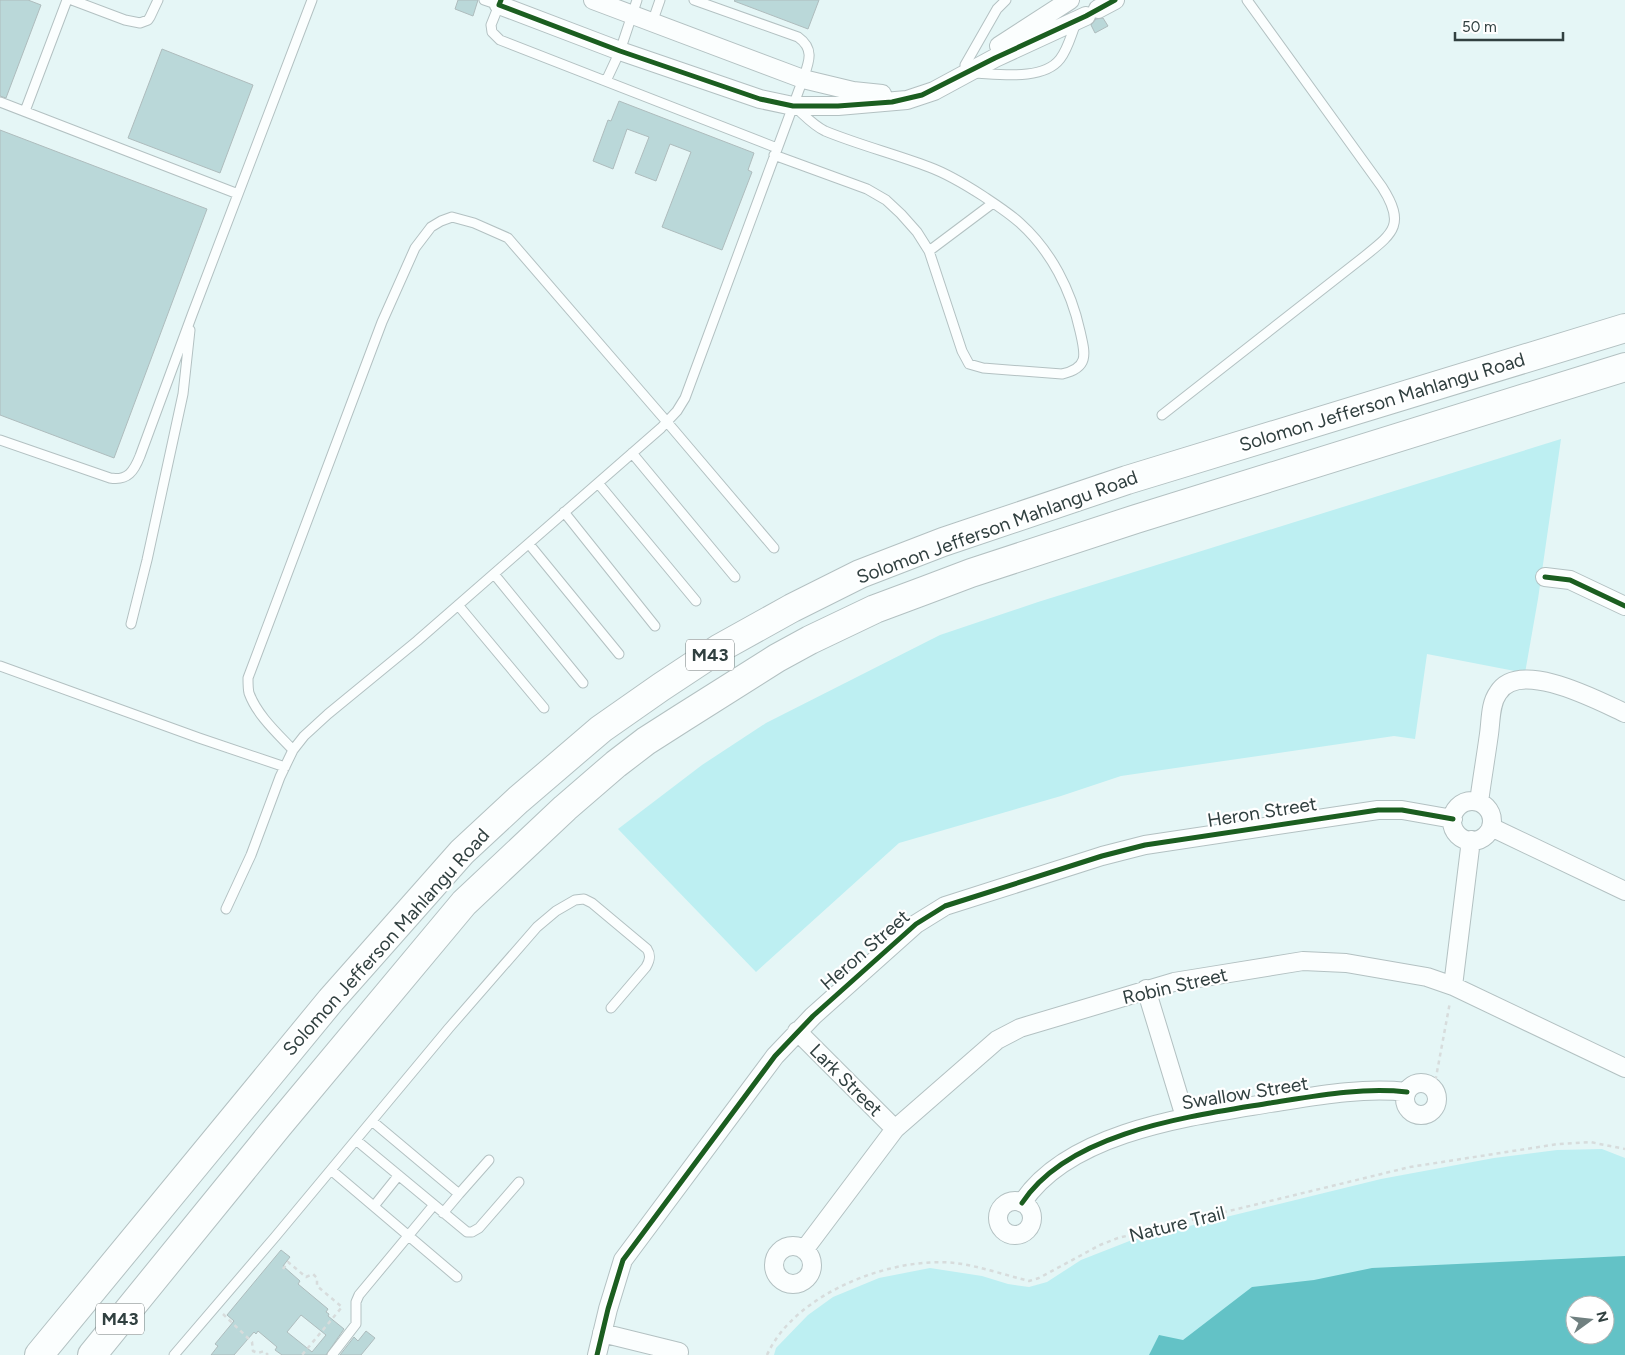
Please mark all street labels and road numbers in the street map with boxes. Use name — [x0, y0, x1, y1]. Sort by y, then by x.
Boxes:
street label: Solomon Jefferson Mahlangu Road — [1236, 348, 1528, 456]
street label: Solomon Jefferson Mahlangu Road — [853, 465, 1141, 589]
road number: M43 — [686, 640, 734, 670]
street label: Heron Street — [1206, 792, 1318, 832]
street label: Solomon Jefferson Mahlangu Road — [278, 824, 494, 1060]
street label: Heron Street — [816, 905, 914, 995]
street label: Robin Street — [1120, 963, 1230, 1009]
street label: Lark Street — [805, 1039, 887, 1121]
street label: Swallow Street — [1180, 1072, 1310, 1114]
street label: Nature Trail — [1127, 1201, 1227, 1247]
road number: M43 — [96, 1304, 144, 1335]

